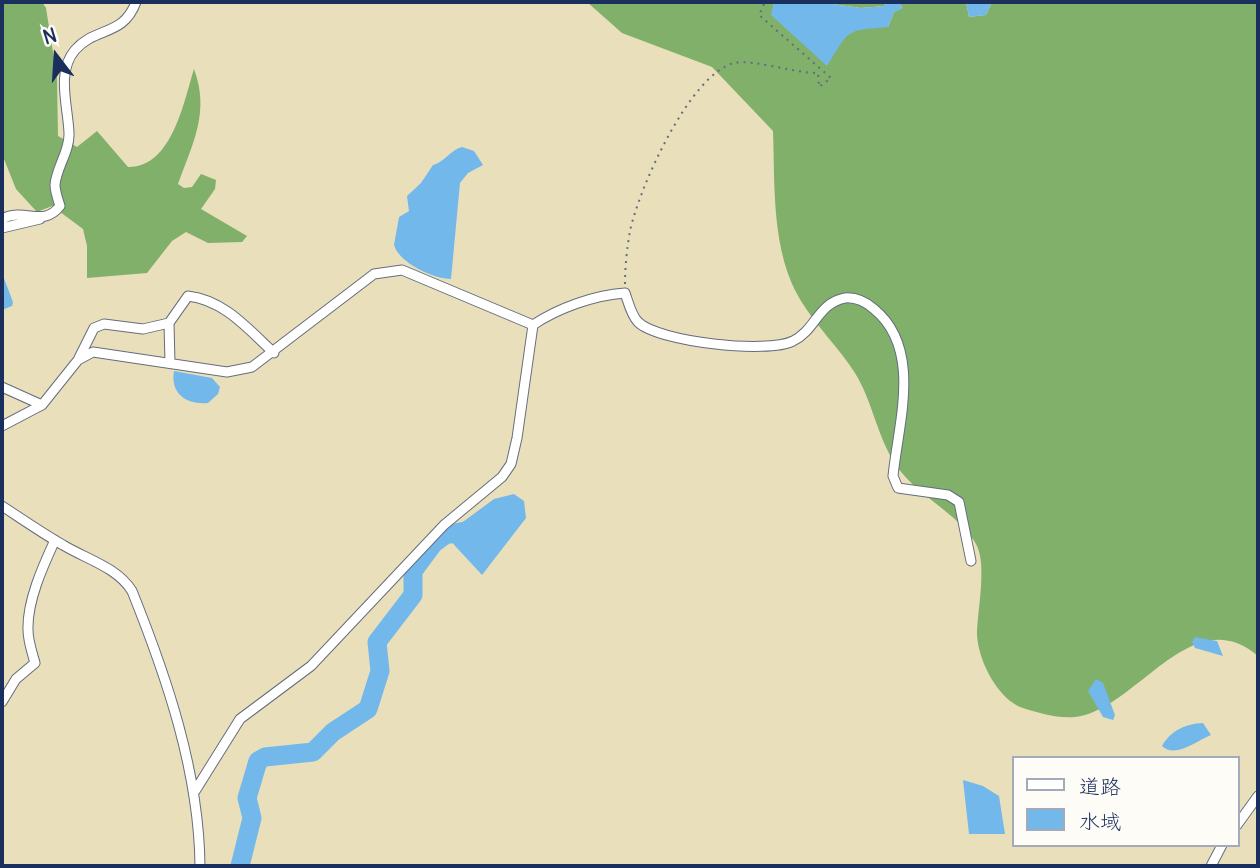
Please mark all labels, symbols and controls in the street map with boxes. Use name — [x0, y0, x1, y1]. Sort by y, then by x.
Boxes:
north arrow — [21, 21, 91, 91]
text: N — [40, 23, 60, 49]
legend — [1012, 756, 1239, 847]
text: 道路 — [1079, 773, 1121, 800]
text: 水域 — [1079, 808, 1121, 835]

